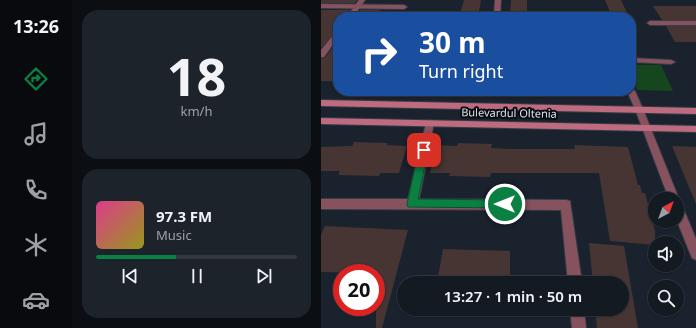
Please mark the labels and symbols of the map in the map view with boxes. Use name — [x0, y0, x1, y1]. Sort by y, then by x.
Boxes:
street label: Bulevardul Oltenia — [461, 104, 557, 121]
pin — [407, 133, 441, 167]
position arrow — [484, 183, 526, 225]
north arrow — [648, 192, 684, 228]
speed limit sign: 20 — [333, 264, 385, 316]

